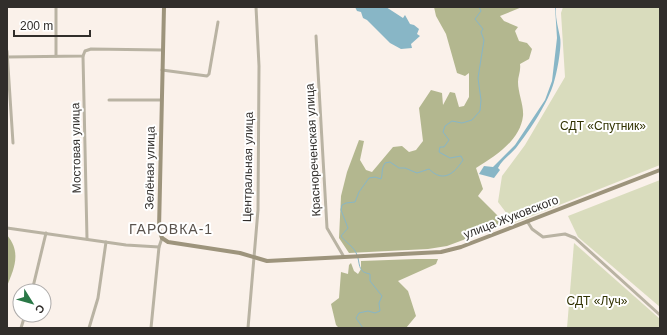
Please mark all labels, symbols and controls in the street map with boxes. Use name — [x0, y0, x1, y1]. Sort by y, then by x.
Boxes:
scale bar — [14, 12, 90, 38]
text: 200 m — [20, 19, 53, 33]
street label: Краснореченская улица — [303, 83, 323, 217]
street label: Мостовая улица — [68, 102, 84, 193]
street label: Центральная улица — [240, 111, 256, 222]
park label: СДТ «Спутник» — [560, 119, 646, 133]
street label: Зелёная улица — [142, 126, 158, 210]
street label: улица Жуковского — [462, 192, 561, 242]
district label: ГАРОВКА-1 — [129, 221, 213, 237]
north arrow — [12, 283, 52, 323]
park label: СДТ «Луч» — [567, 294, 628, 308]
text: С — [33, 302, 47, 316]

